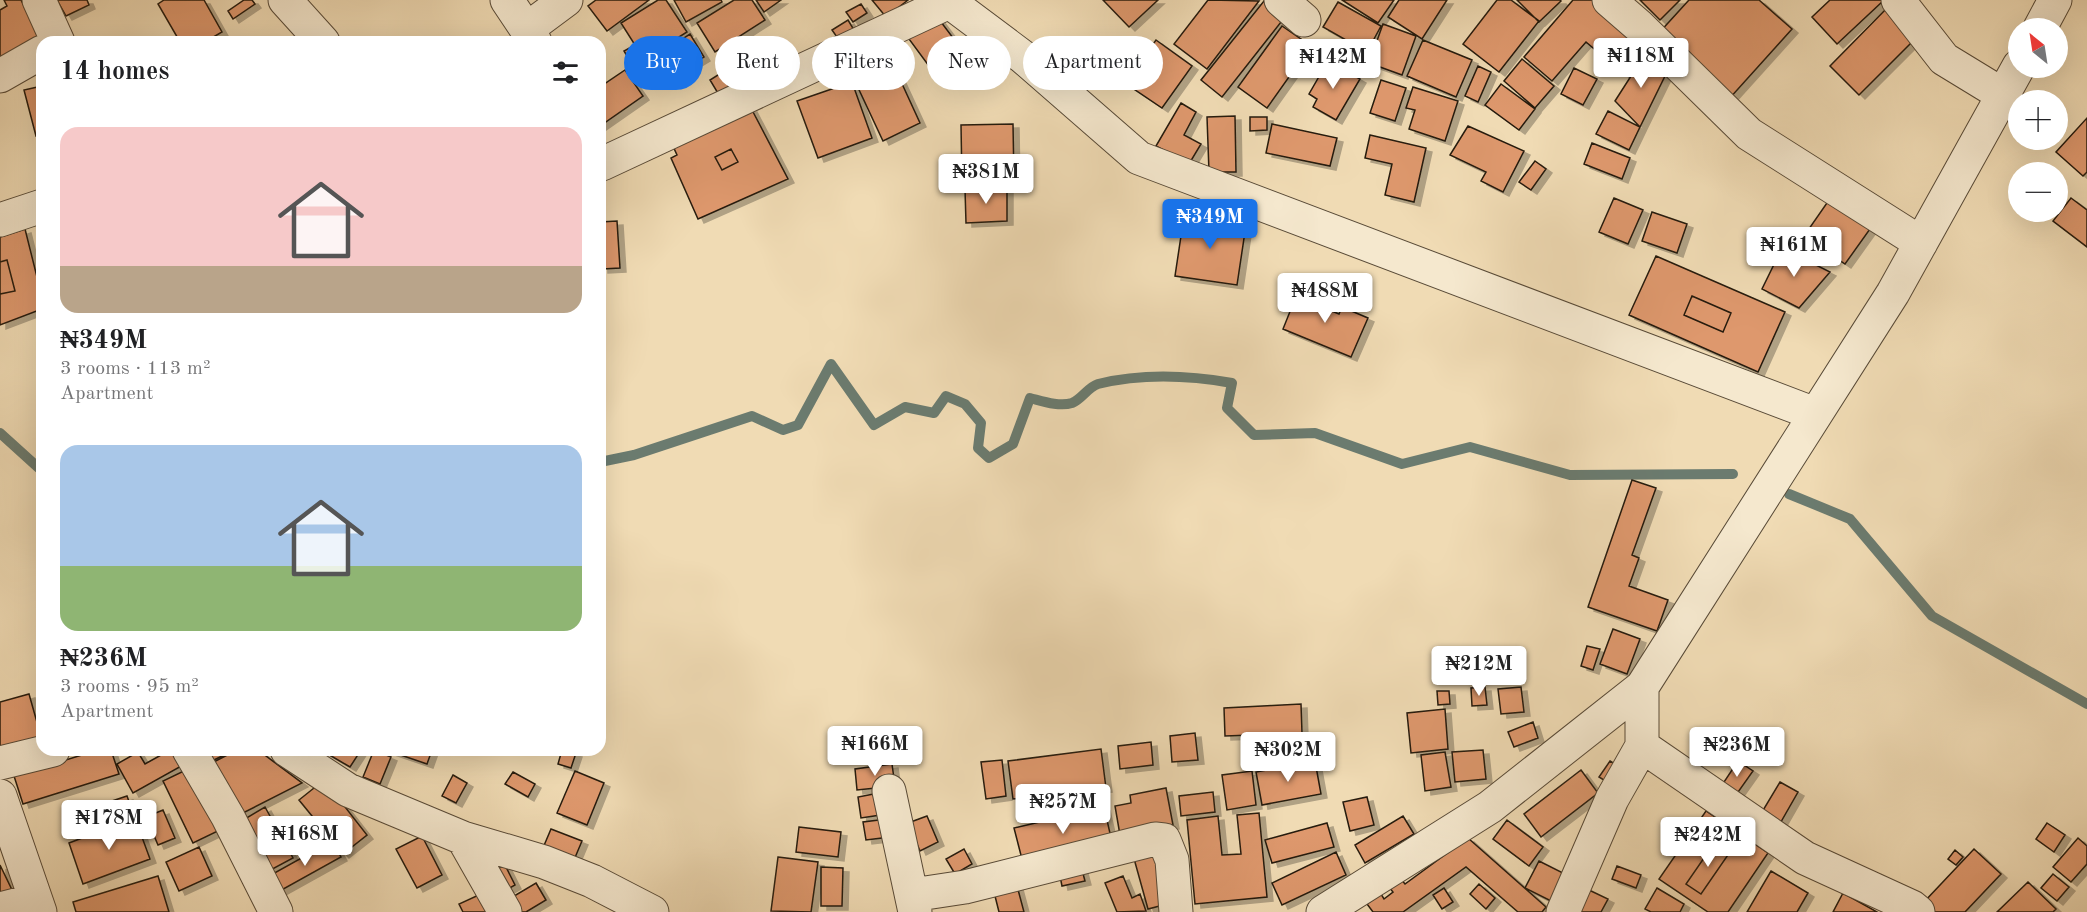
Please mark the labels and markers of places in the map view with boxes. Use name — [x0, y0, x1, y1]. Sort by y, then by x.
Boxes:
pin: ₦118M — [1599, 38, 1683, 89]
pin: ₦142M — [1291, 39, 1375, 90]
pin: ₦381M — [944, 154, 1028, 205]
pin: ₦349M — [1168, 199, 1252, 250]
pin: ₦161M — [1752, 227, 1836, 278]
pin: ₦488M — [1283, 273, 1367, 324]
pin: ₦212M — [1437, 646, 1521, 697]
pin: ₦166M — [833, 726, 917, 777]
pin: ₦236M — [1695, 727, 1779, 778]
pin: ₦302M — [1246, 732, 1330, 783]
pin: ₦257M — [1021, 784, 1105, 835]
pin: ₦178M — [67, 800, 151, 851]
pin: ₦168M — [263, 816, 347, 867]
pin: ₦242M — [1666, 817, 1750, 868]

